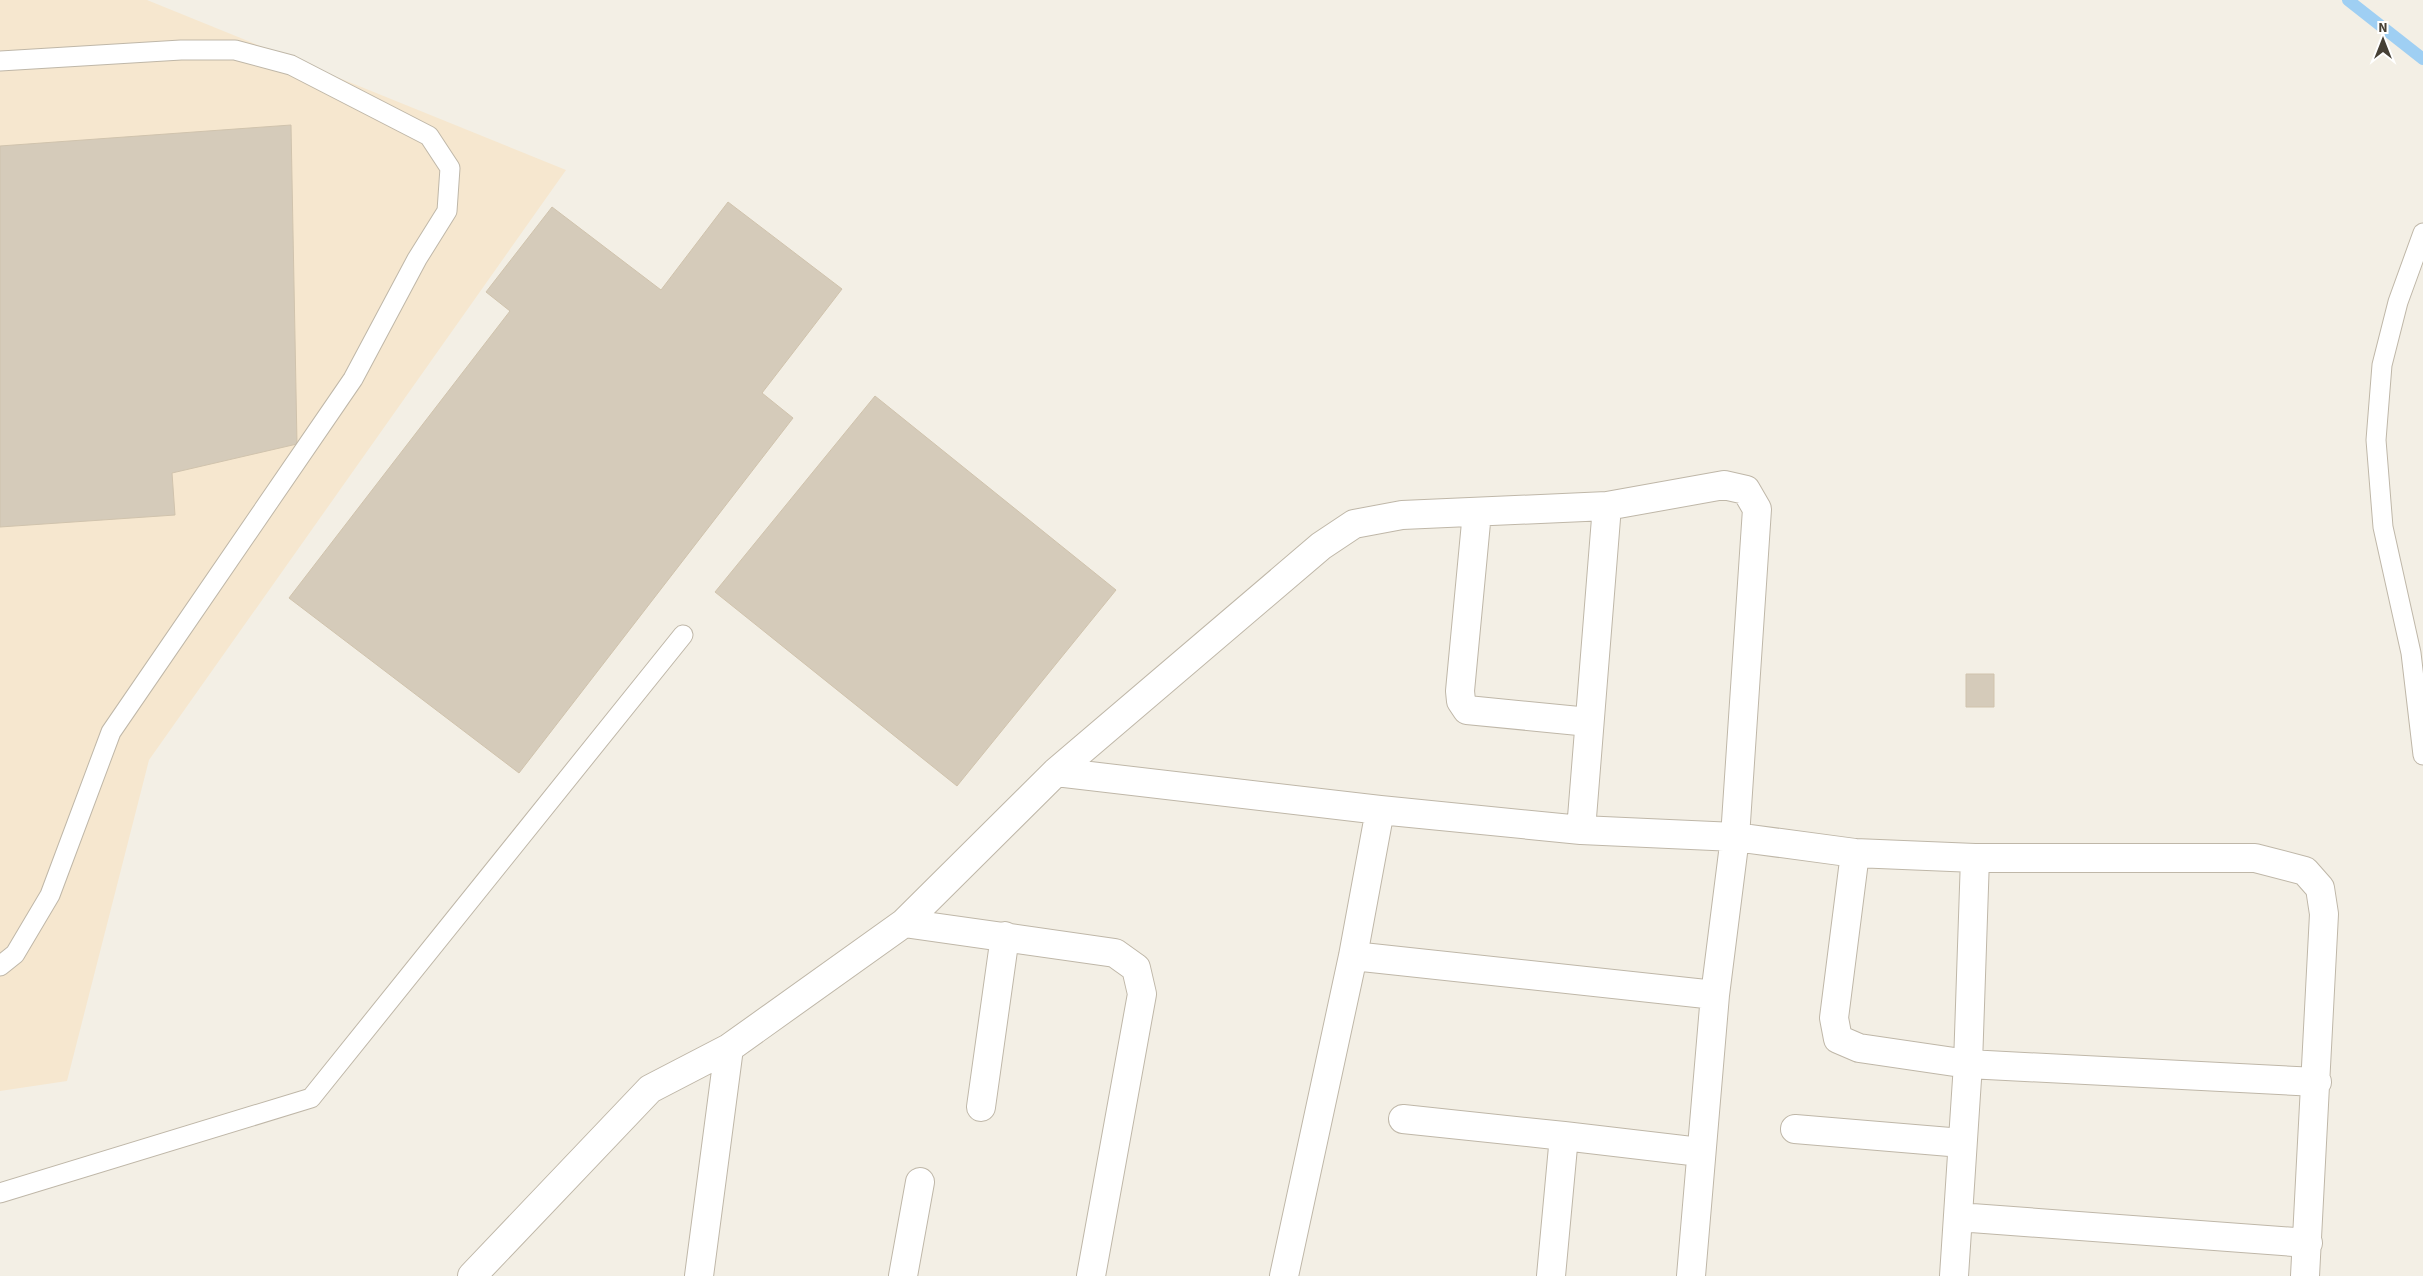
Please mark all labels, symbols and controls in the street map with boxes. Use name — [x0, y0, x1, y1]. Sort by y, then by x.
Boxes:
north arrow — [2358, 15, 2408, 65]
text: N — [2378, 18, 2388, 38]

